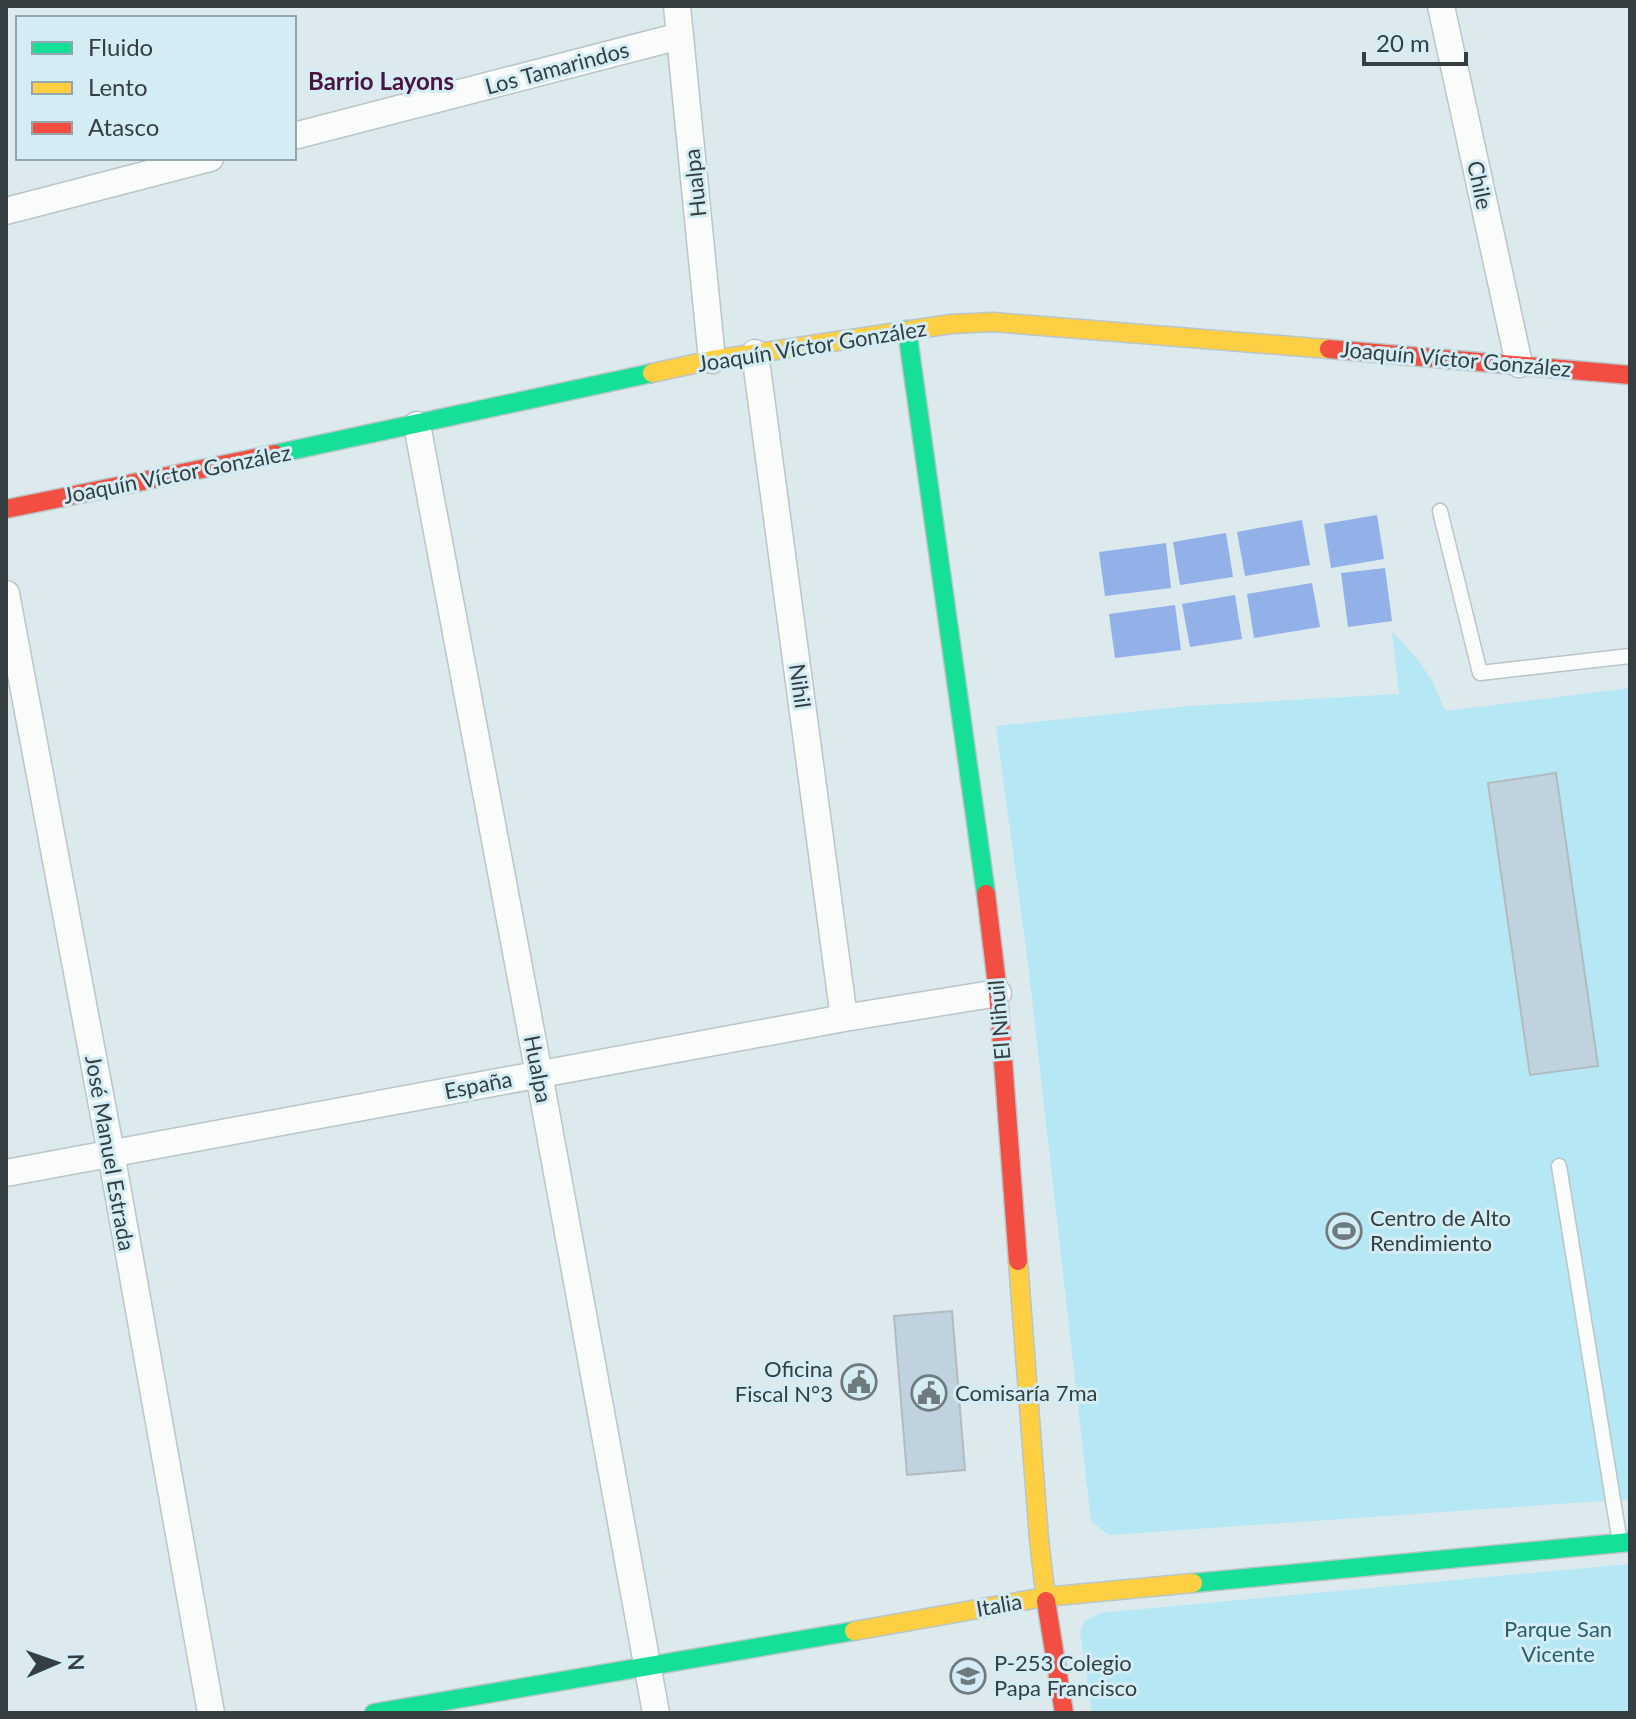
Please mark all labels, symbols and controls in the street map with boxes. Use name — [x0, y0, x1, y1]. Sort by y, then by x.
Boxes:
legend — [16, 16, 296, 160]
scale bar — [1364, 16, 1466, 66]
text: 20 m — [1376, 28, 1430, 57]
text: Fluido — [88, 32, 153, 61]
street label: Los Tamarindos — [482, 35, 632, 100]
district label: Barrio Layons — [308, 66, 454, 95]
text: Lento — [88, 72, 148, 101]
text: Atasco — [88, 112, 159, 141]
street label: Hualpa — [678, 148, 711, 218]
street label: Chile — [1462, 158, 1499, 212]
street label: Joaquín Víctor González — [696, 314, 928, 377]
street label: Joaquín Víctor González — [1340, 335, 1572, 382]
street label: Joaquín Víctor González — [61, 438, 293, 509]
street label: Nihil — [784, 662, 817, 710]
street label: El Nihuil — [982, 979, 1015, 1061]
street label: Hualpa — [519, 1033, 558, 1105]
street label: José Manuel Estrada — [80, 1053, 141, 1253]
street label: España — [442, 1065, 514, 1104]
place label: Centro de Alto Rendimiento — [1370, 1204, 1511, 1256]
sports icon: Centro de Alto Rendimiento — [1325, 1212, 1363, 1250]
place label: Oficina Fiscal N°3 — [735, 1355, 833, 1407]
public building icon: Oficina Fiscal N°3 — [840, 1363, 878, 1401]
public building icon: Comisaría 7ma — [910, 1374, 948, 1412]
place label: Comisaría 7ma — [955, 1379, 1097, 1406]
street label: Italia — [974, 1587, 1024, 1622]
park label: Parque San Vicente — [1504, 1615, 1612, 1667]
north arrow — [16, 1623, 96, 1703]
place label: P-253 Colegio Papa Francisco — [994, 1649, 1137, 1701]
text: N — [63, 1653, 90, 1671]
school or university icon: P-253 Colegio Papa Francisco — [949, 1657, 987, 1695]

